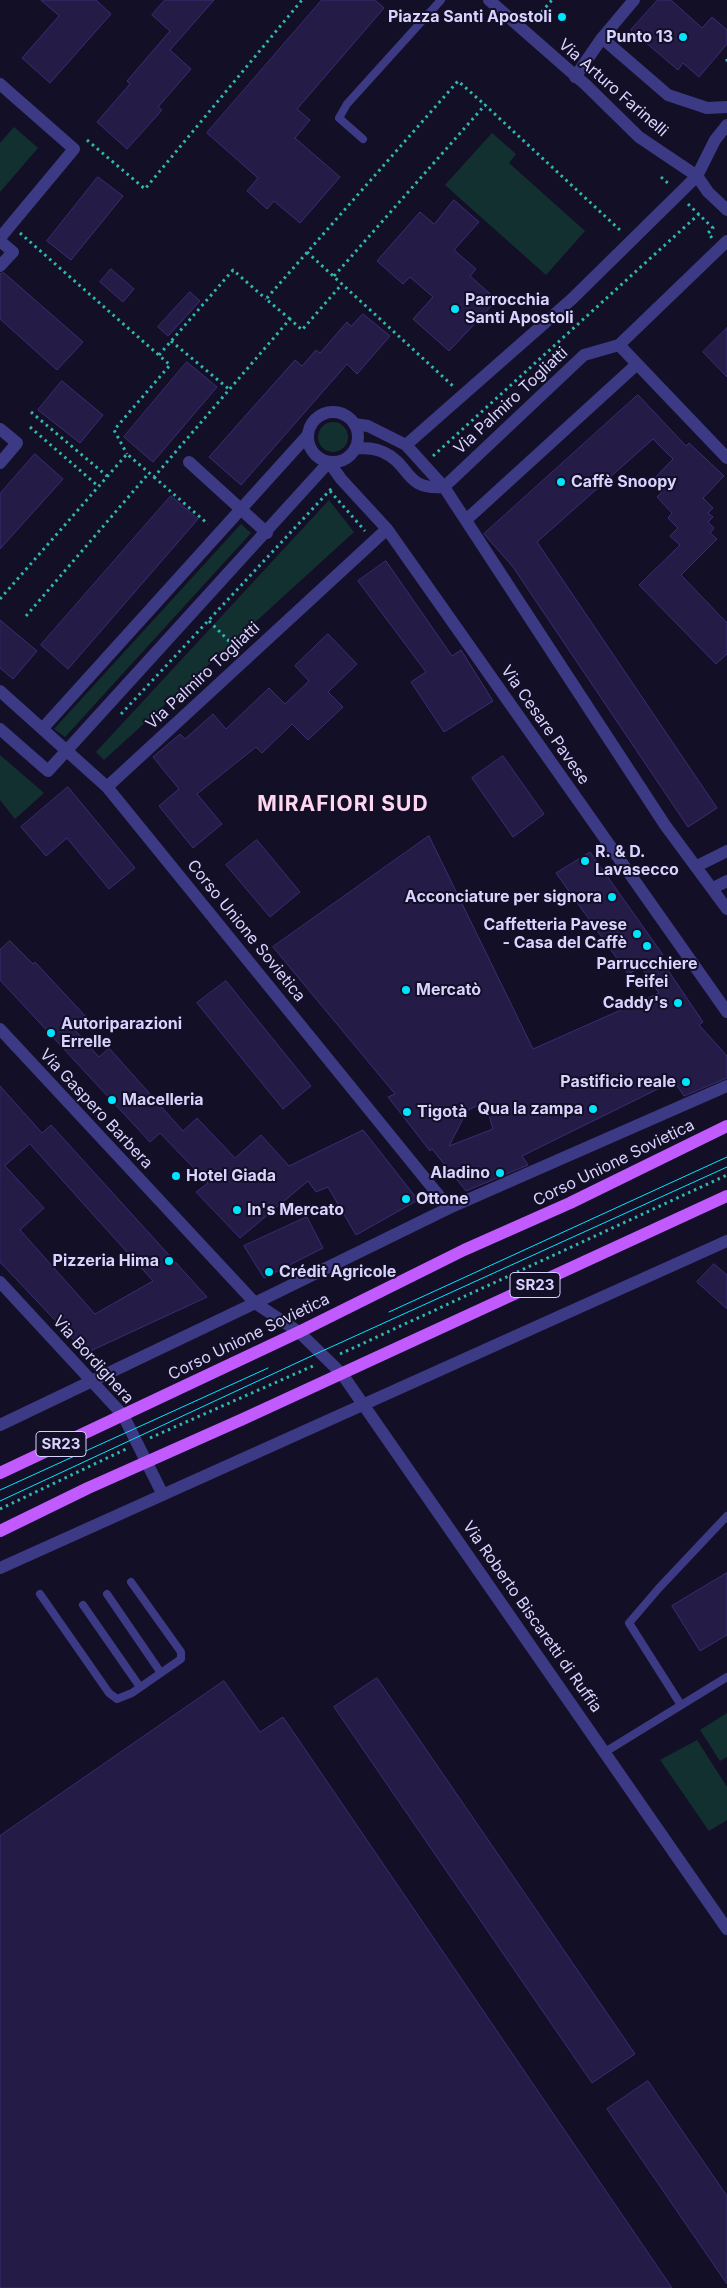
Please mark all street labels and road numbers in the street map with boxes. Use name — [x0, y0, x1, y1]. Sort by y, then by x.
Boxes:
street label: Via Arturo Farinelli — [554, 35, 672, 141]
street label: Via Palmiro Togliatti — [450, 343, 572, 459]
street label: Via Palmiro Togliatti — [142, 618, 264, 734]
street label: Via Cesare Pavese — [497, 662, 593, 788]
street label: Corso Unione Sovietica — [183, 856, 309, 1006]
street label: Via Gaspero Barbera — [36, 1045, 156, 1173]
street label: Corso Unione Sovietica — [530, 1116, 698, 1210]
road number: SR23 — [510, 1272, 560, 1298]
street label: Corso Unione Sovietica — [165, 1290, 333, 1384]
street label: Via Bordighera — [49, 1312, 137, 1408]
road number: SR23 — [36, 1432, 86, 1456]
street label: Via Roberto Biscaretti di Ruffia — [458, 1518, 606, 1716]

